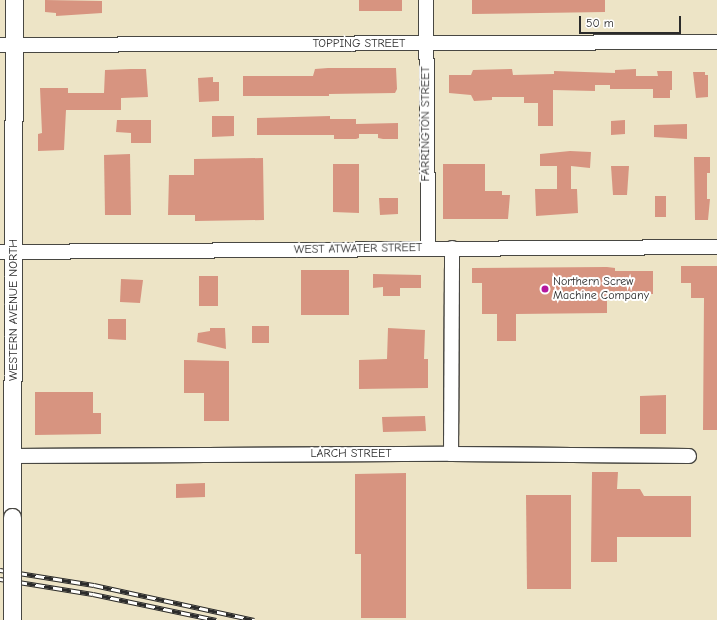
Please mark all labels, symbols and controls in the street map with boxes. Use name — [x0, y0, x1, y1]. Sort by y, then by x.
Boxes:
scale bar — [581, 8, 683, 34]
text: 50 m — [586, 16, 614, 30]
street label: TOPPING STREET — [313, 37, 405, 51]
street label: FARRINGTON STREET — [419, 66, 433, 182]
street label: WESTERN AVENUE NORTH — [7, 239, 21, 381]
street label: WEST ATWATER STREET — [294, 241, 422, 257]
place label: Northern Screw Machine Company — [553, 275, 649, 303]
marker: Northern Screw Machine Company — [540, 284, 550, 294]
street label: LARCH STREET — [311, 447, 391, 461]

